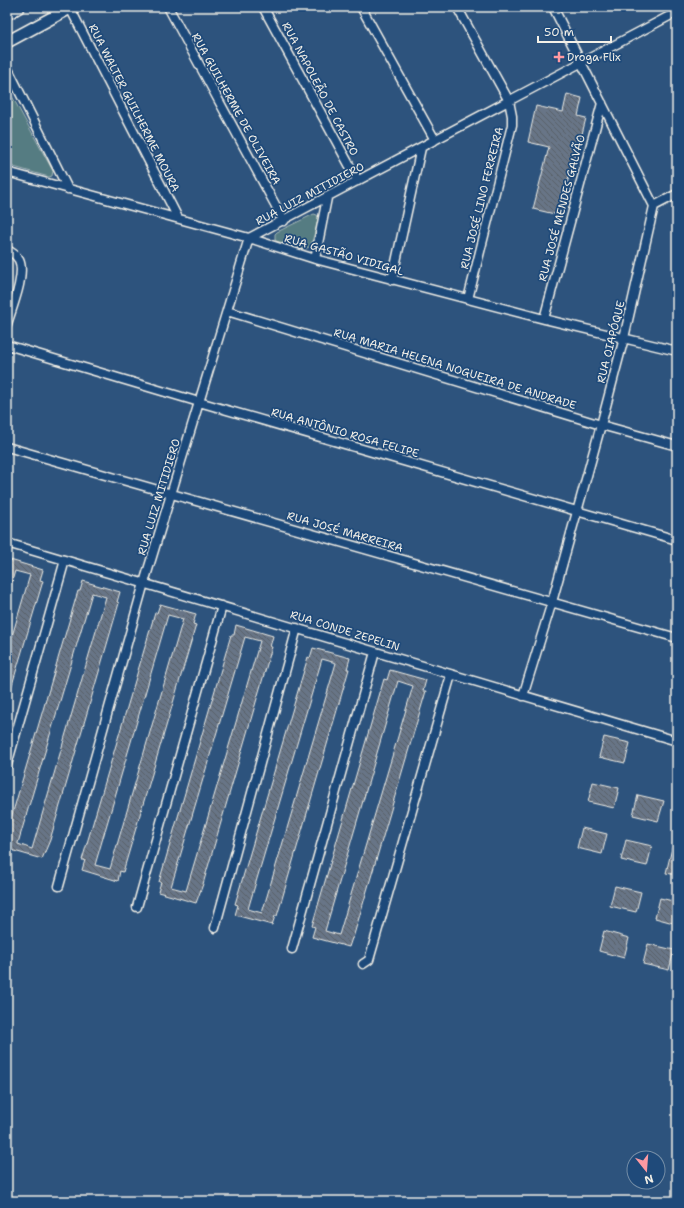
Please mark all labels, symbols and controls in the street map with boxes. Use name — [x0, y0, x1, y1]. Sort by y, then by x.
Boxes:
scale bar — [538, 18, 611, 44]
street label: RUA NAPOLEÃO DE CASTRO — [278, 19, 363, 159]
street label: RUA WALTER GUILHERME MOURA — [85, 22, 183, 194]
text: 50 m — [544, 24, 574, 40]
street label: RUA GUILHERME DE OLIVEIRA — [188, 31, 284, 187]
place label: Droga Flix — [567, 50, 621, 65]
marker: Droga Flix — [554, 52, 564, 62]
street label: RUA JOSÉ LINO FERREIRA — [456, 125, 507, 271]
street label: RUA JOSÉ MENDES GALVÃO — [534, 133, 589, 283]
street label: RUA LUIZ MITIDIERO — [253, 159, 367, 229]
street label: RUA GASTÃO VIDIGAL — [283, 230, 406, 279]
street label: RUA OIAPÓQUE — [593, 299, 629, 385]
street label: RUA MARIA HELENA NOGUEIRA DE ANDRADE — [332, 325, 578, 413]
street label: RUA ANTÔNIO ROSA FELIPE — [269, 404, 421, 461]
street label: RUA LUIZ MITIDIERO — [134, 437, 184, 557]
street label: RUA JOSÉ MARREIRA — [285, 507, 405, 556]
street label: RUA CONDE ZEPELIN — [288, 607, 402, 655]
north arrow — [626, 1150, 666, 1190]
text: N — [642, 1171, 655, 1188]

